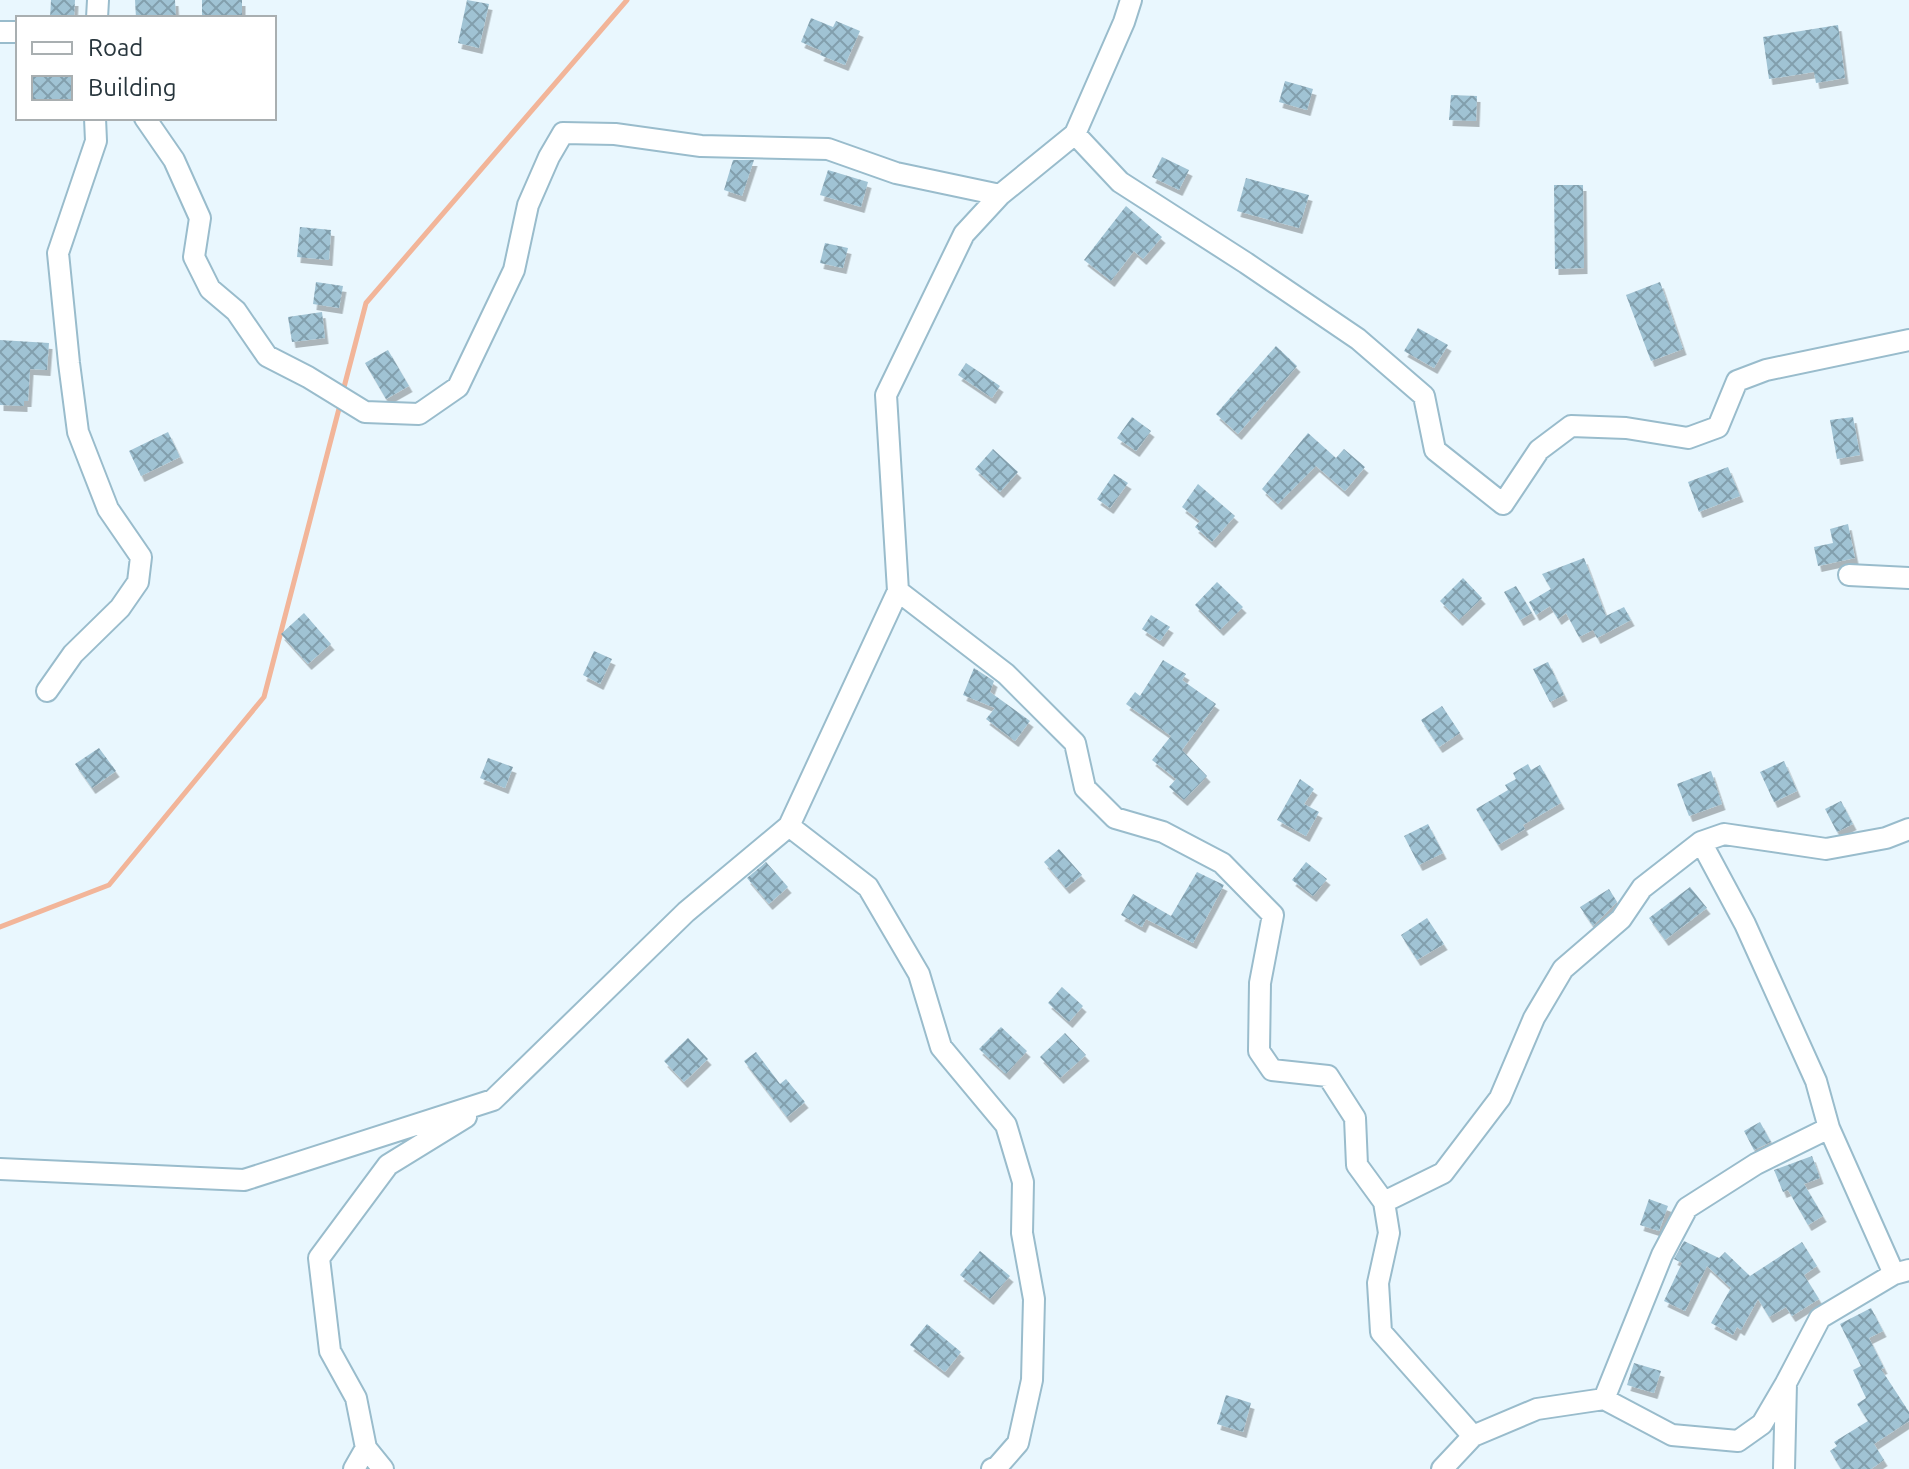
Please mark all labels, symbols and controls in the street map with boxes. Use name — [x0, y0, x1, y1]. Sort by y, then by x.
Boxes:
legend — [16, 16, 276, 120]
text: Road — [88, 34, 143, 61]
text: Building — [88, 74, 176, 101]

